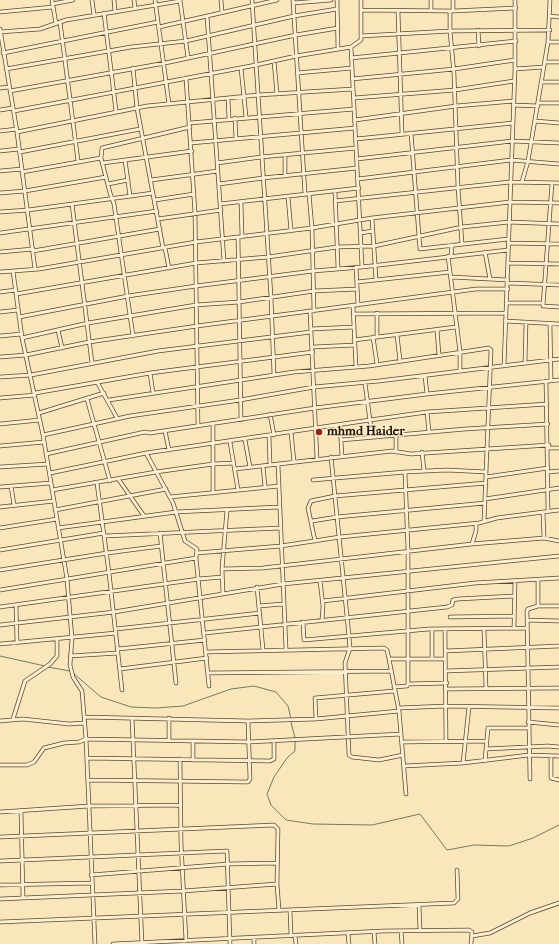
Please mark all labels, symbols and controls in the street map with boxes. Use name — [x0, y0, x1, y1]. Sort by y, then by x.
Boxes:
place label: mhmd Haider — [327, 424, 405, 440]
marker: mhmd Haider — [314, 427, 324, 437]

